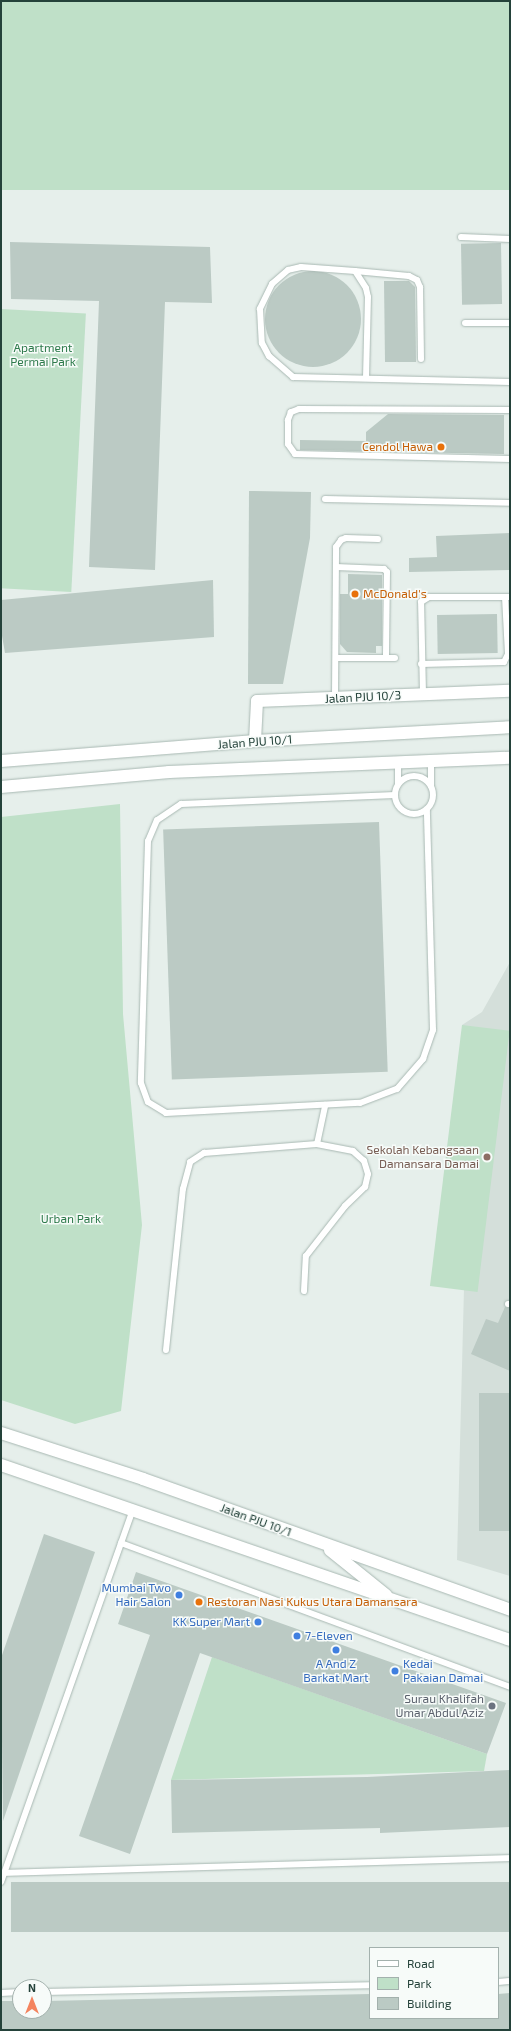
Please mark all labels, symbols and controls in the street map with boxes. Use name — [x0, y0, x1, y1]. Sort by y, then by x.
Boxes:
park label: Apartment Permai Park — [10, 341, 76, 369]
place label: Cendol Hawa — [362, 440, 433, 454]
marker: Cendol Hawa — [436, 442, 446, 452]
place label: McDonald's — [363, 587, 427, 601]
marker: McDonald's — [350, 589, 360, 599]
street label: Jalan PJU 10/3 — [324, 688, 402, 706]
street label: Jalan PJU 10/1 — [217, 732, 293, 752]
place label: Sekolah Kebangsaan Damansara Damai — [367, 1143, 479, 1171]
marker: Sekolah Kebangsaan Damansara Damai — [482, 1152, 492, 1162]
park label: Urban Park — [41, 1212, 101, 1226]
street label: Jalan PJU 10/1 — [218, 1500, 294, 1540]
place label: Mumbai Two Hair Salon — [101, 1581, 171, 1609]
marker: Mumbai Two Hair Salon — [174, 1590, 184, 1600]
place label: Restoran Nasi Kukus Utara Damansara — [207, 1595, 418, 1609]
marker: Restoran Nasi Kukus Utara Damansara — [194, 1597, 204, 1607]
place label: KK Super Mart — [172, 1615, 250, 1629]
marker: KK Super Mart — [253, 1617, 263, 1627]
place label: 7-Eleven — [305, 1629, 353, 1643]
marker: 7-Eleven — [292, 1631, 302, 1641]
marker: A And Z Barkat Mart — [331, 1645, 341, 1655]
place label: A And Z Barkat Mart — [303, 1657, 369, 1685]
place label: Kedai Pakaian Damai — [403, 1657, 483, 1685]
marker: Kedai Pakaian Damai — [390, 1666, 400, 1676]
place label: Surau Khalifah Umar Abdul Aziz — [394, 1692, 484, 1720]
marker: Surau Khalifah Umar Abdul Aziz — [487, 1701, 497, 1711]
legend — [369, 1947, 499, 2019]
text: Road — [407, 1956, 435, 1970]
text: Park — [407, 1976, 432, 1990]
north arrow — [12, 1979, 52, 2019]
text: N — [28, 1981, 36, 1994]
text: Building — [407, 1996, 451, 2010]

